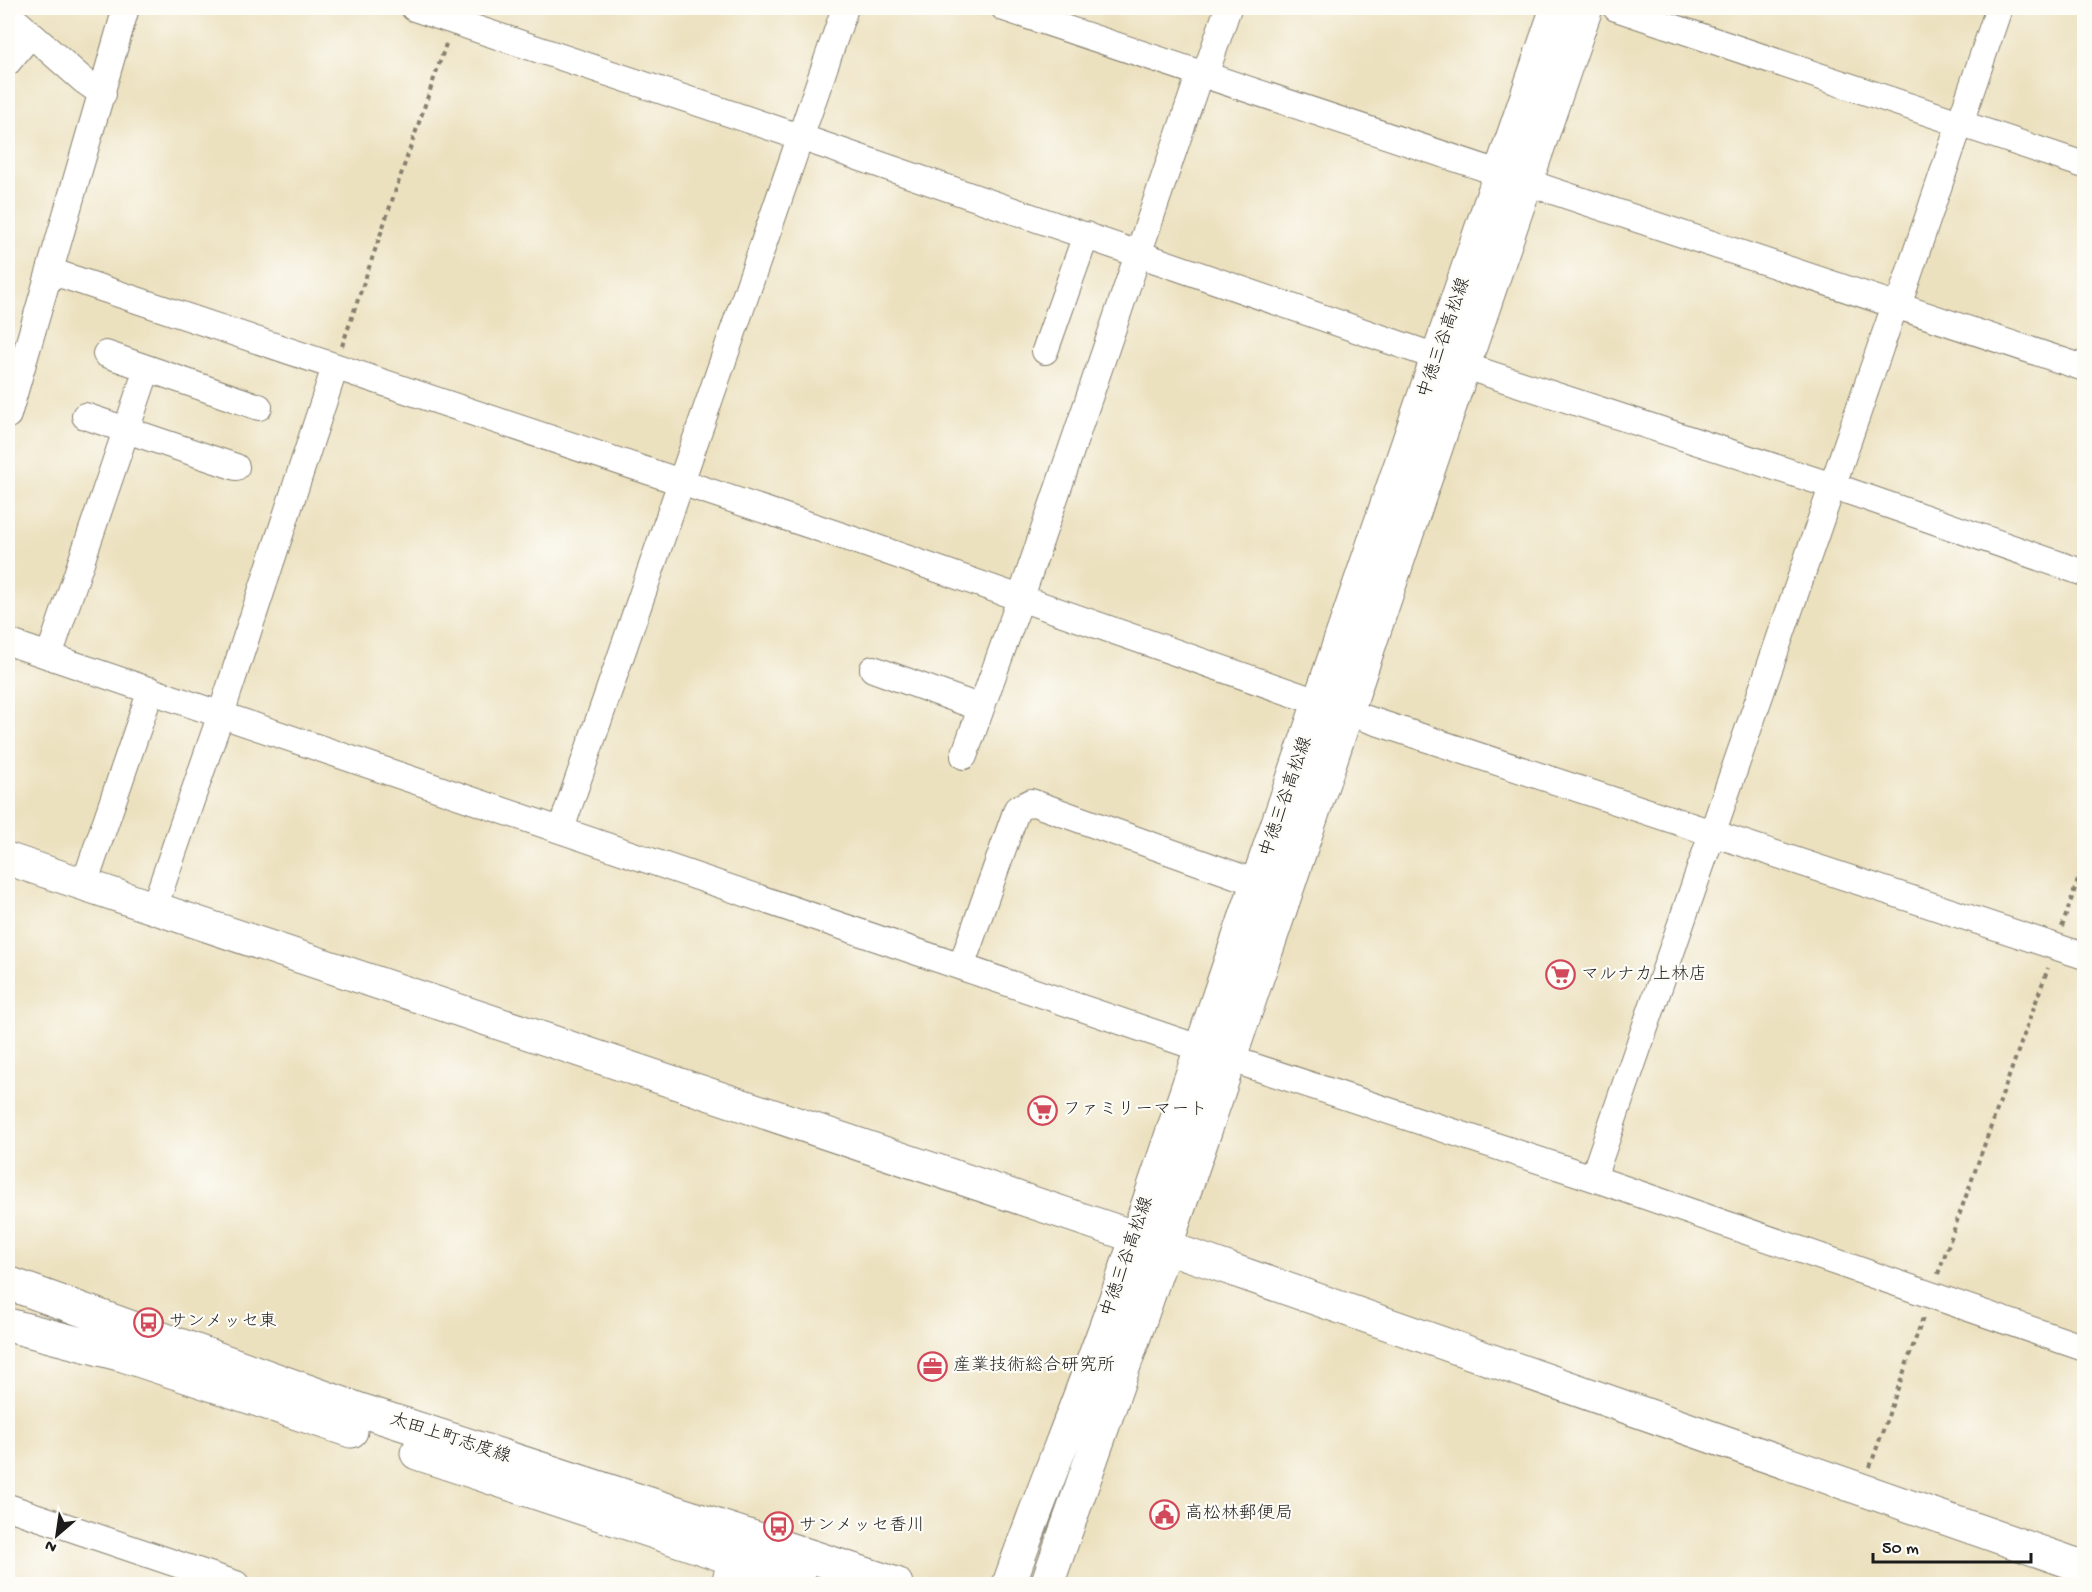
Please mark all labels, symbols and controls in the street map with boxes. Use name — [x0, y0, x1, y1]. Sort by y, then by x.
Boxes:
street label: 中徳三谷高松線 — [1414, 275, 1475, 401]
street label: 中徳三谷高松線 — [1256, 734, 1317, 860]
supermarket icon: マルナカ上林店 — [1544, 959, 1576, 991]
place label: マルナカ上林店 — [1581, 964, 1707, 986]
supermarket icon: ファミリーマート — [1026, 1094, 1058, 1126]
place label: ファミリーマート — [1063, 1100, 1207, 1121]
street label: 中徳三谷高松線 — [1097, 1194, 1158, 1320]
bus stop icon: サンメッセ東 — [132, 1306, 164, 1338]
place label: サンメッセ東 — [169, 1311, 277, 1333]
office icon: 産業技術総合研究所 — [916, 1350, 948, 1382]
place label: 産業技術総合研究所 — [953, 1355, 1115, 1377]
street label: 太田上町志度線 — [387, 1409, 513, 1468]
public building icon: 高松林郵便局 — [1148, 1498, 1180, 1530]
place label: 高松林郵便局 — [1185, 1503, 1293, 1525]
north arrow — [27, 1505, 87, 1565]
bus stop icon: サンメッセ香川 — [762, 1510, 794, 1542]
place label: サンメッセ香川 — [799, 1516, 925, 1537]
scale bar — [1873, 1526, 2030, 1564]
text: N — [42, 1534, 61, 1556]
text: 50 m — [1882, 1539, 1919, 1560]

